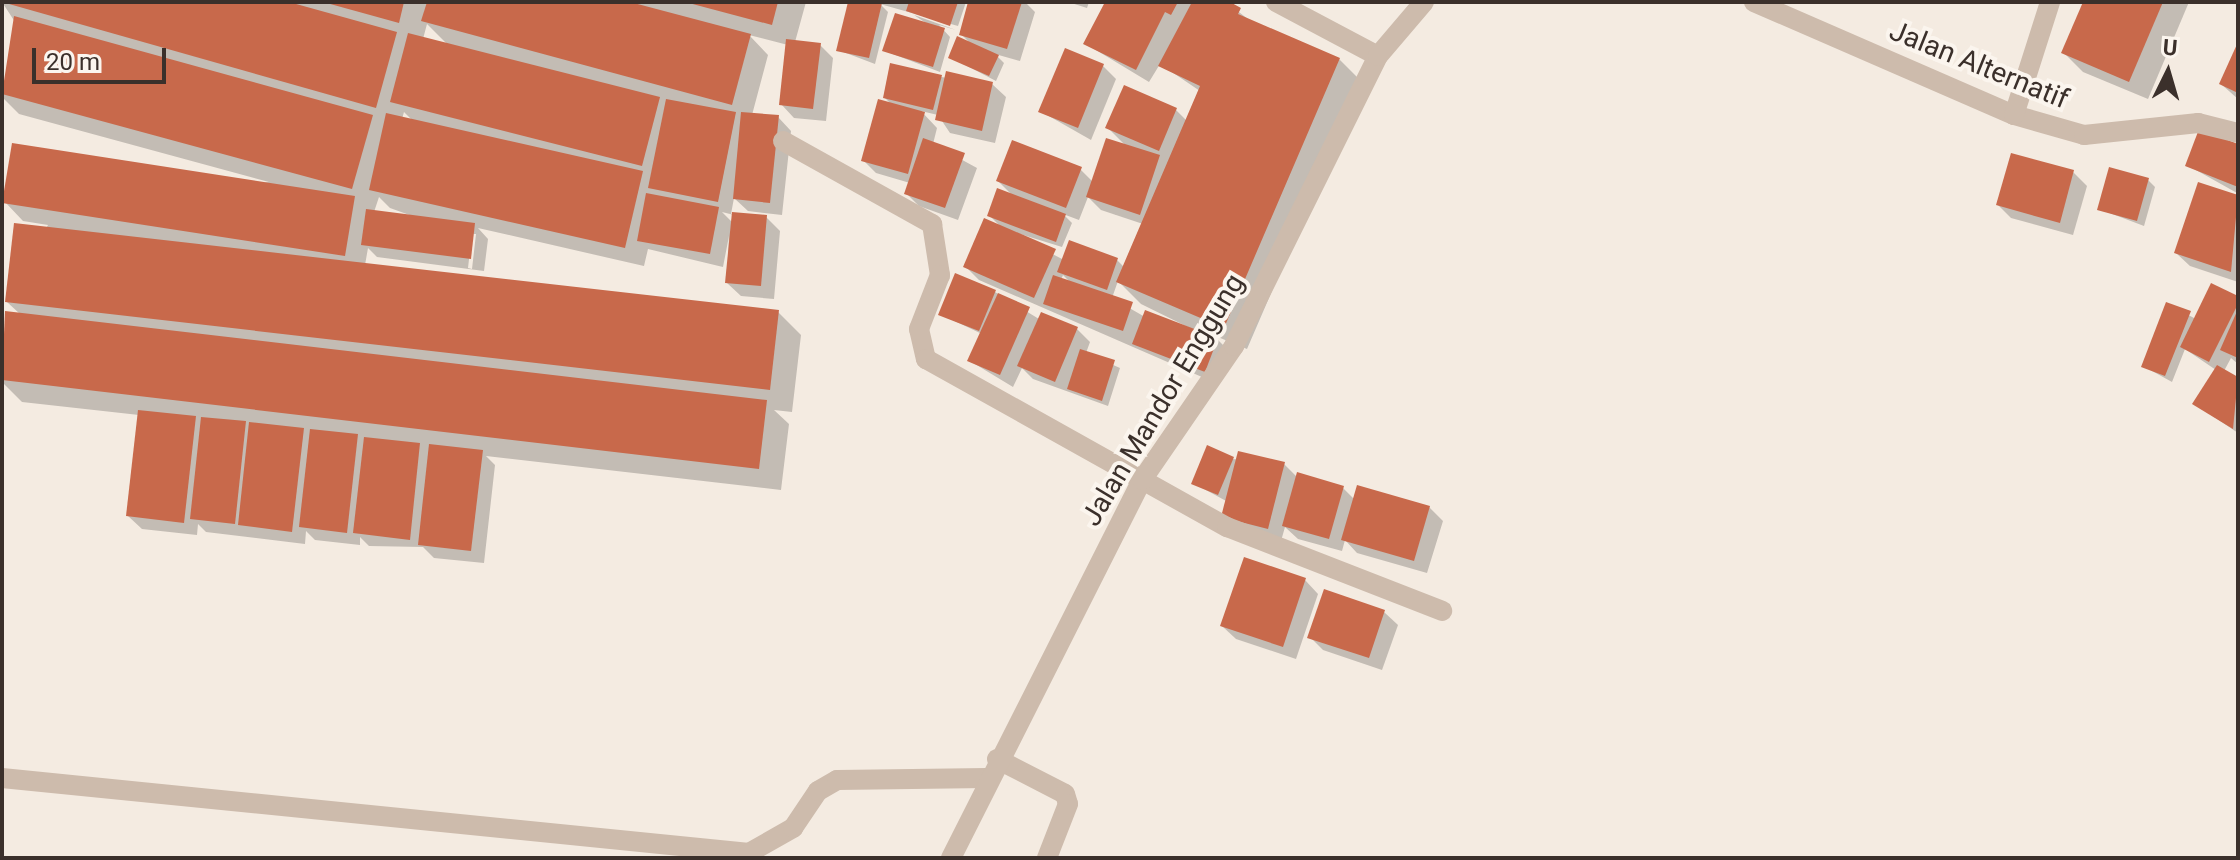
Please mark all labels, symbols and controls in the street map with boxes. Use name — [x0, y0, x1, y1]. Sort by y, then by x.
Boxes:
street label: Jalan Alternatif — [1885, 14, 2073, 116]
scale bar — [36, 32, 170, 82]
north arrow — [2128, 32, 2208, 112]
text: U — [2162, 35, 2178, 61]
text: 20 m — [46, 48, 100, 76]
street label: Jalan Mandor Enggung — [1074, 268, 1252, 532]

